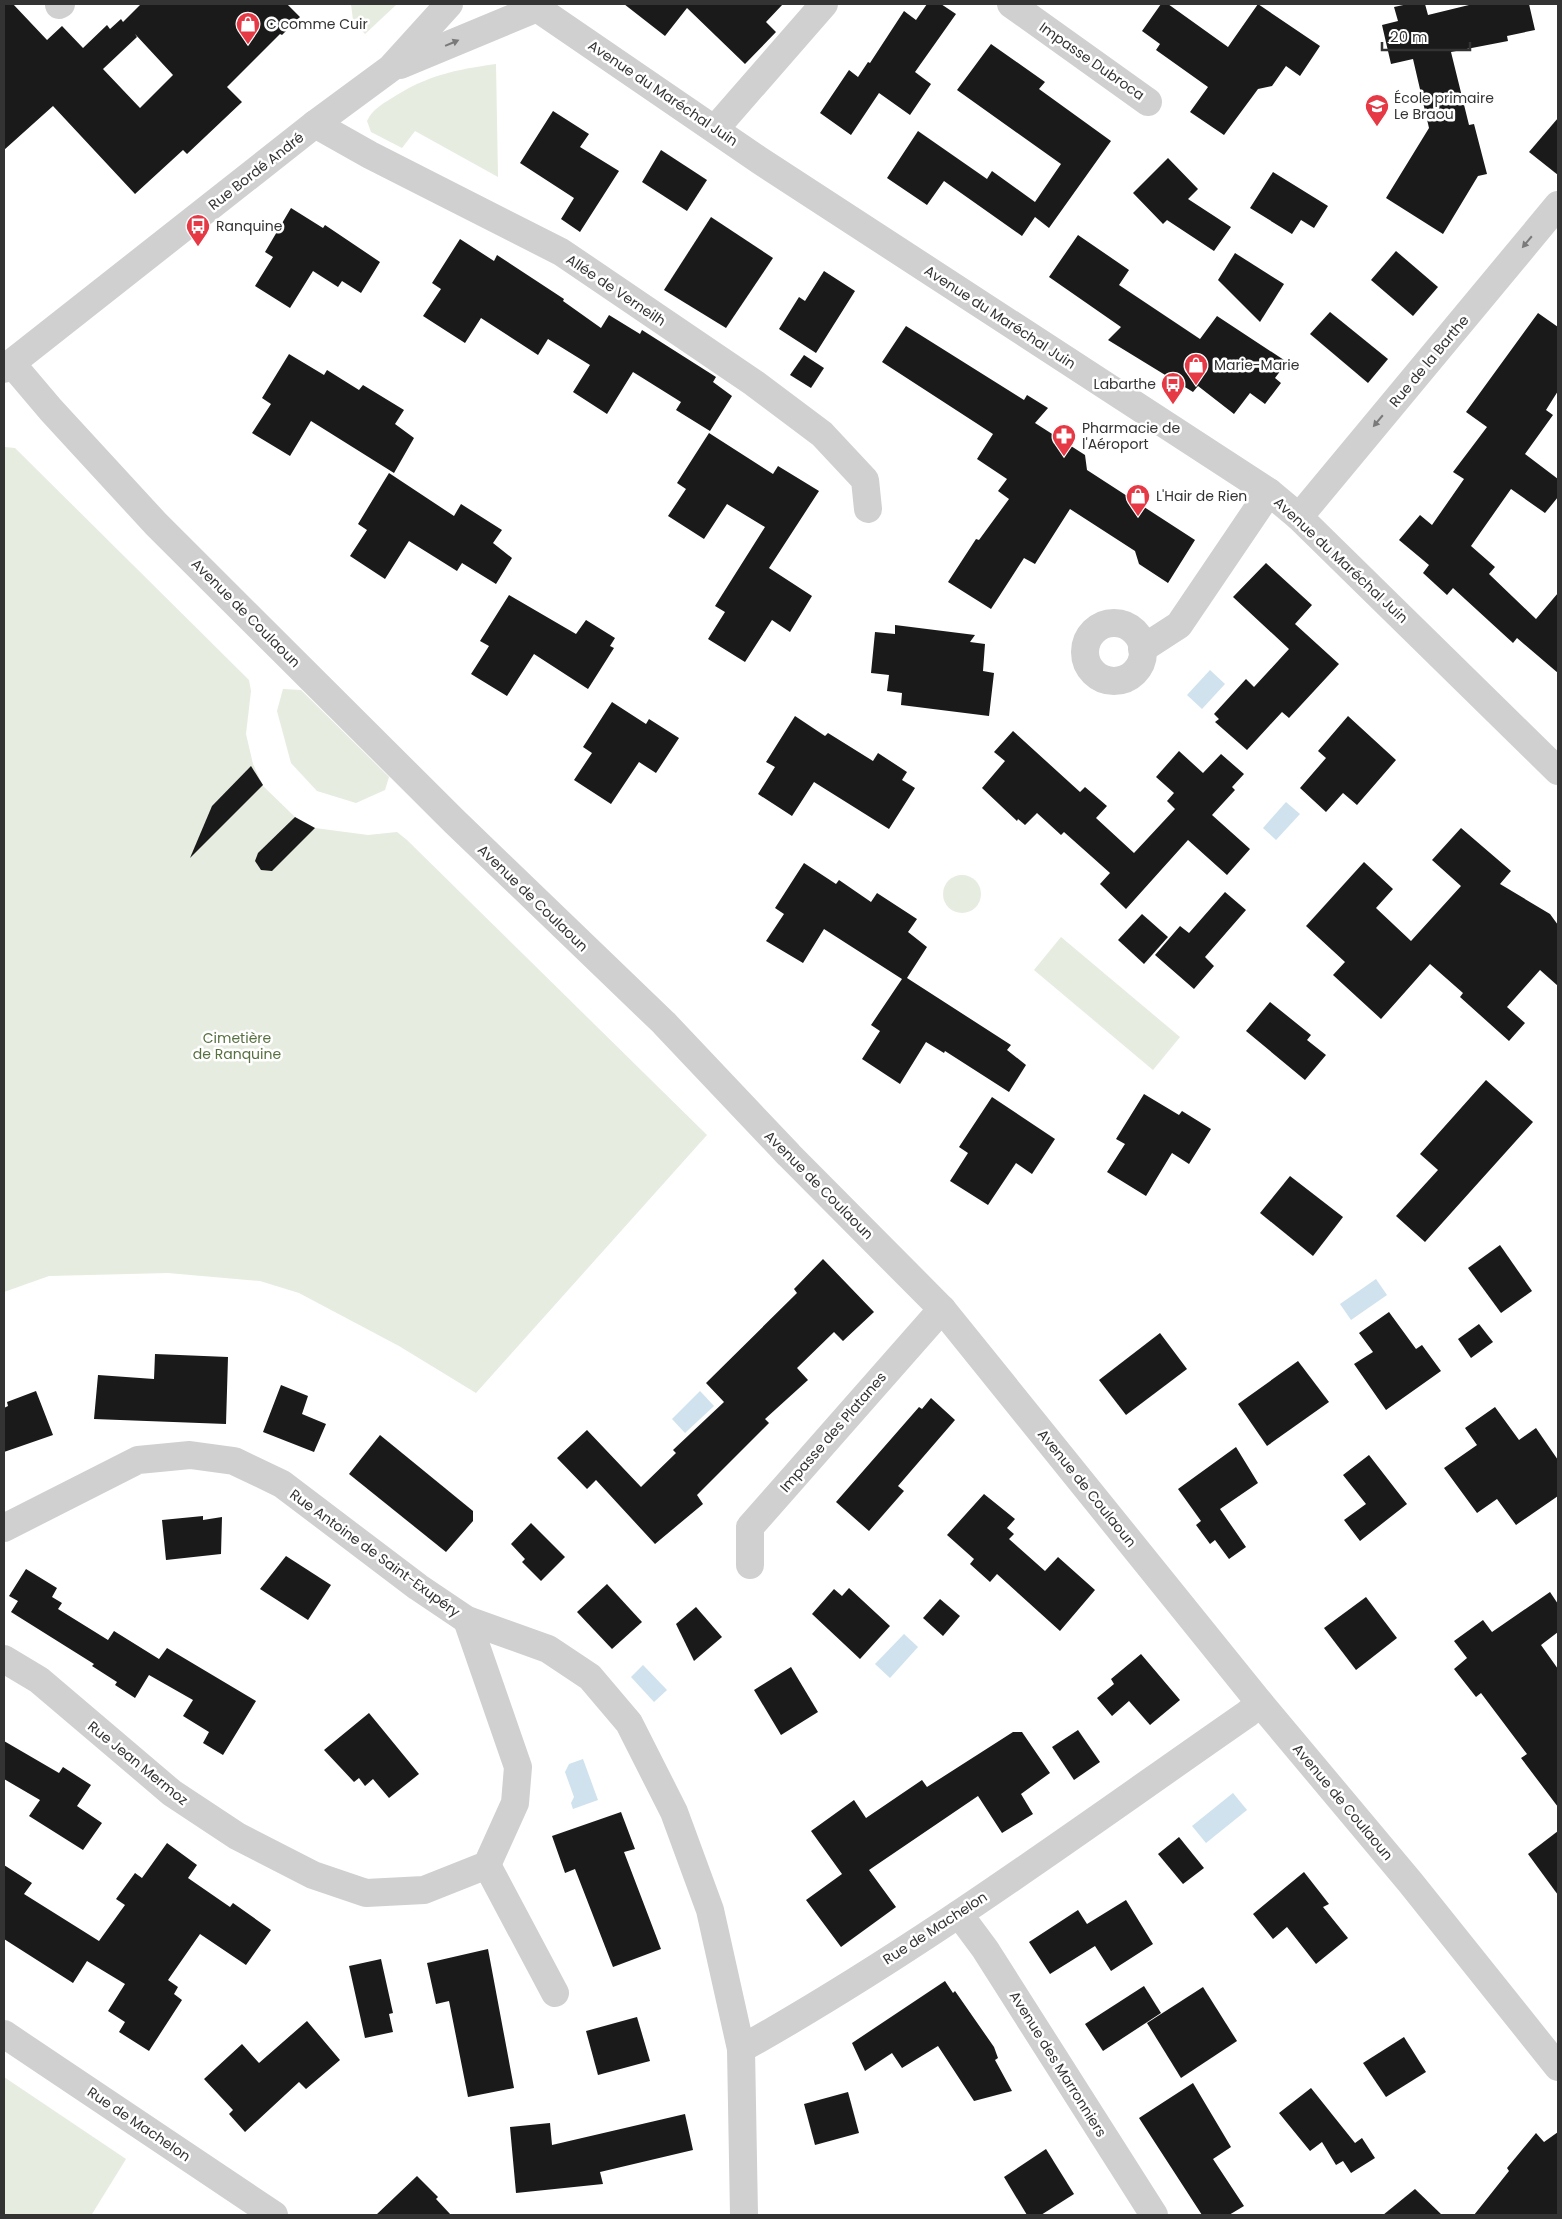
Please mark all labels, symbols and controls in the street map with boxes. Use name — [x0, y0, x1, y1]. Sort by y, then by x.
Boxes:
shop icon: C comme Cuir — [235, 11, 261, 45]
place label: C comme Cuir — [266, 14, 368, 34]
street label: Impasse Dubroca — [1035, 17, 1149, 105]
scale bar — [1382, 20, 1470, 52]
text: 20 m — [1390, 26, 1428, 47]
street label: Avenue du Maréchal Juin — [584, 35, 742, 151]
one-way arrow — [445, 38, 460, 46]
place label: École primaire Le Braou — [1394, 88, 1494, 124]
school or university icon: École primaire Le Braou — [1364, 93, 1390, 127]
street label: Rue Bordé André — [204, 127, 308, 215]
bus stop icon: Ranquine — [185, 213, 211, 247]
place label: Ranquine — [216, 216, 283, 236]
one-way arrow — [1522, 236, 1533, 249]
street label: Allée de Verneilh — [562, 249, 670, 331]
street label: Avenue du Maréchal Juin — [920, 260, 1080, 374]
street label: Rue de la Barthe — [1385, 311, 1474, 411]
shop icon: Marie-Marie — [1183, 352, 1209, 386]
place label: Marie-Marie — [1214, 355, 1300, 375]
bus stop icon: Labarthe — [1160, 371, 1186, 405]
place label: Labarthe — [1094, 374, 1156, 394]
one-way arrow — [1373, 414, 1384, 427]
place label: Pharmacie de l'Aéroport — [1082, 418, 1180, 454]
pharmacy icon: Pharmacie de l'Aéroport — [1051, 423, 1077, 457]
shop icon: L'Hair de Rien — [1125, 483, 1151, 517]
place label: L'Hair de Rien — [1156, 486, 1247, 506]
street label: Avenue du Maréchal Juin — [1270, 492, 1412, 628]
street label: Avenue de Coulaoun — [187, 554, 305, 672]
street label: Avenue de Coulaoun — [473, 840, 593, 956]
park label: Cimetière de Ranquine — [193, 1028, 281, 1064]
street label: Avenue de Coulaoun — [760, 1126, 878, 1244]
street label: Impasse des Platanes — [775, 1367, 891, 1497]
street label: Avenue de Coulaoun — [1033, 1425, 1141, 1551]
street label: Rue Antoine de Saint-Exupéry — [286, 1484, 464, 1622]
street label: Rue Jean Mermoz — [84, 1716, 192, 1810]
street label: Avenue de Coulaoun — [1288, 1739, 1398, 1865]
street label: Rue de Machelon — [879, 1887, 991, 1969]
street label: Avenue des Marronniers — [1005, 1987, 1111, 2141]
street label: Rue de Machelon — [83, 2082, 195, 2166]

